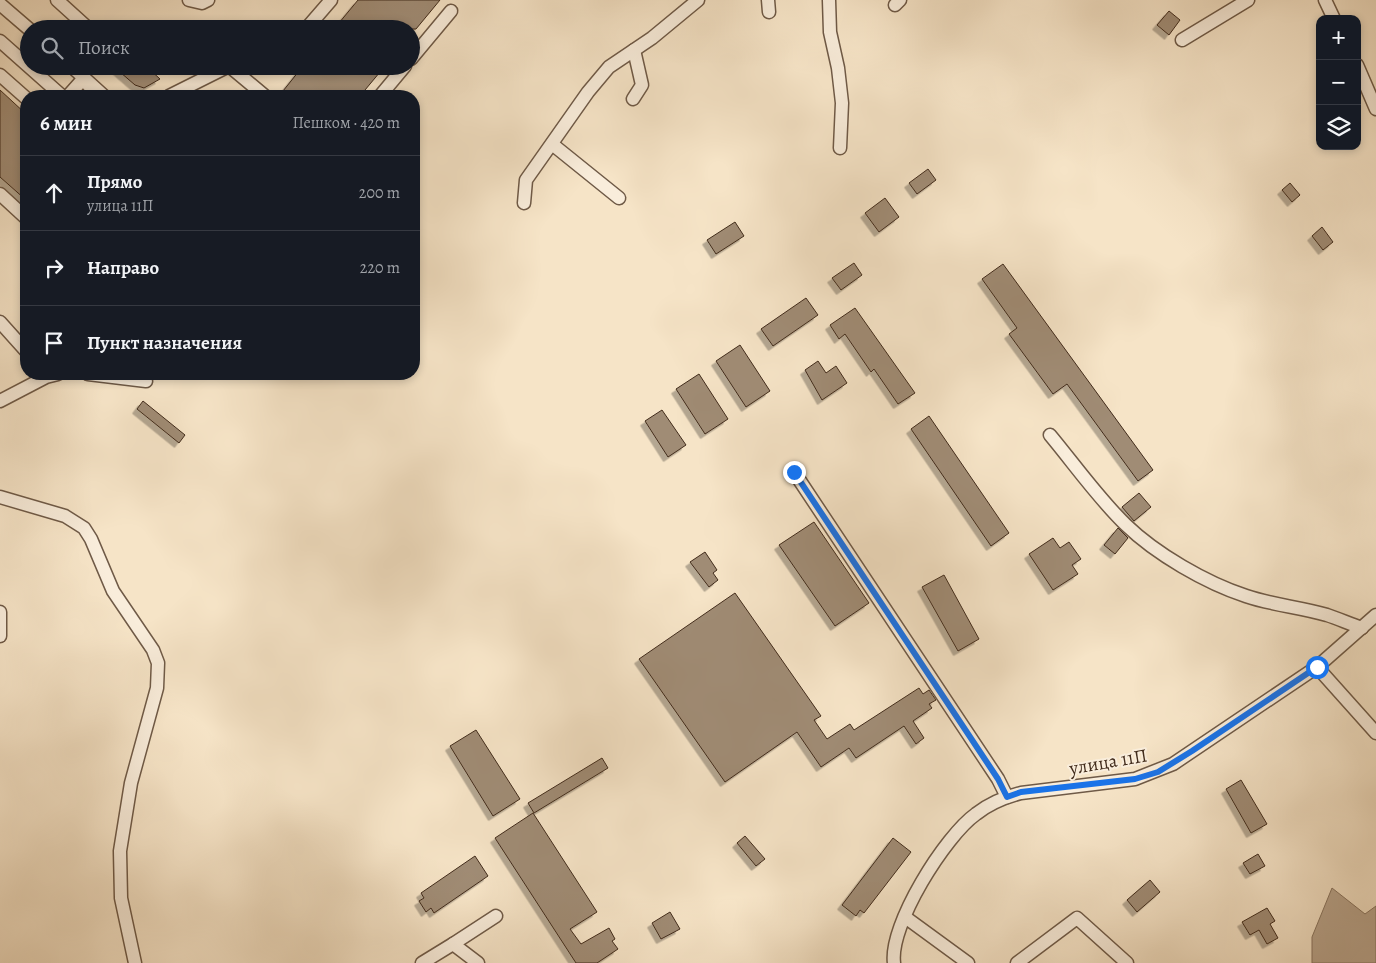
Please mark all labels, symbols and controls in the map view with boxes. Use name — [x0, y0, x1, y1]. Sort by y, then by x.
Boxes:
map controls — [1316, 15, 1361, 150]
button: + — [1316, 15, 1361, 60]
search box — [20, 20, 420, 75]
icon: search — [38, 34, 66, 62]
text: Поиск — [78, 35, 130, 61]
button: − — [1316, 60, 1361, 105]
button: layers — [1316, 105, 1361, 150]
text: 6 мин — [40, 109, 92, 137]
text: Пешком · 420 m — [292, 112, 400, 134]
text: Прямо — [87, 169, 142, 195]
icon: ahead — [40, 179, 68, 207]
text: 200 m — [359, 182, 400, 204]
text: улица 11П — [87, 195, 153, 217]
icon: right — [40, 254, 68, 282]
text: Направо — [87, 255, 159, 281]
text: 220 m — [360, 257, 400, 279]
icon: arrive — [40, 329, 68, 357]
text: Пункт назначения — [87, 330, 242, 356]
route end — [783, 461, 806, 484]
route start — [1306, 656, 1329, 679]
street label: улица 11П — [1066, 742, 1149, 782]

